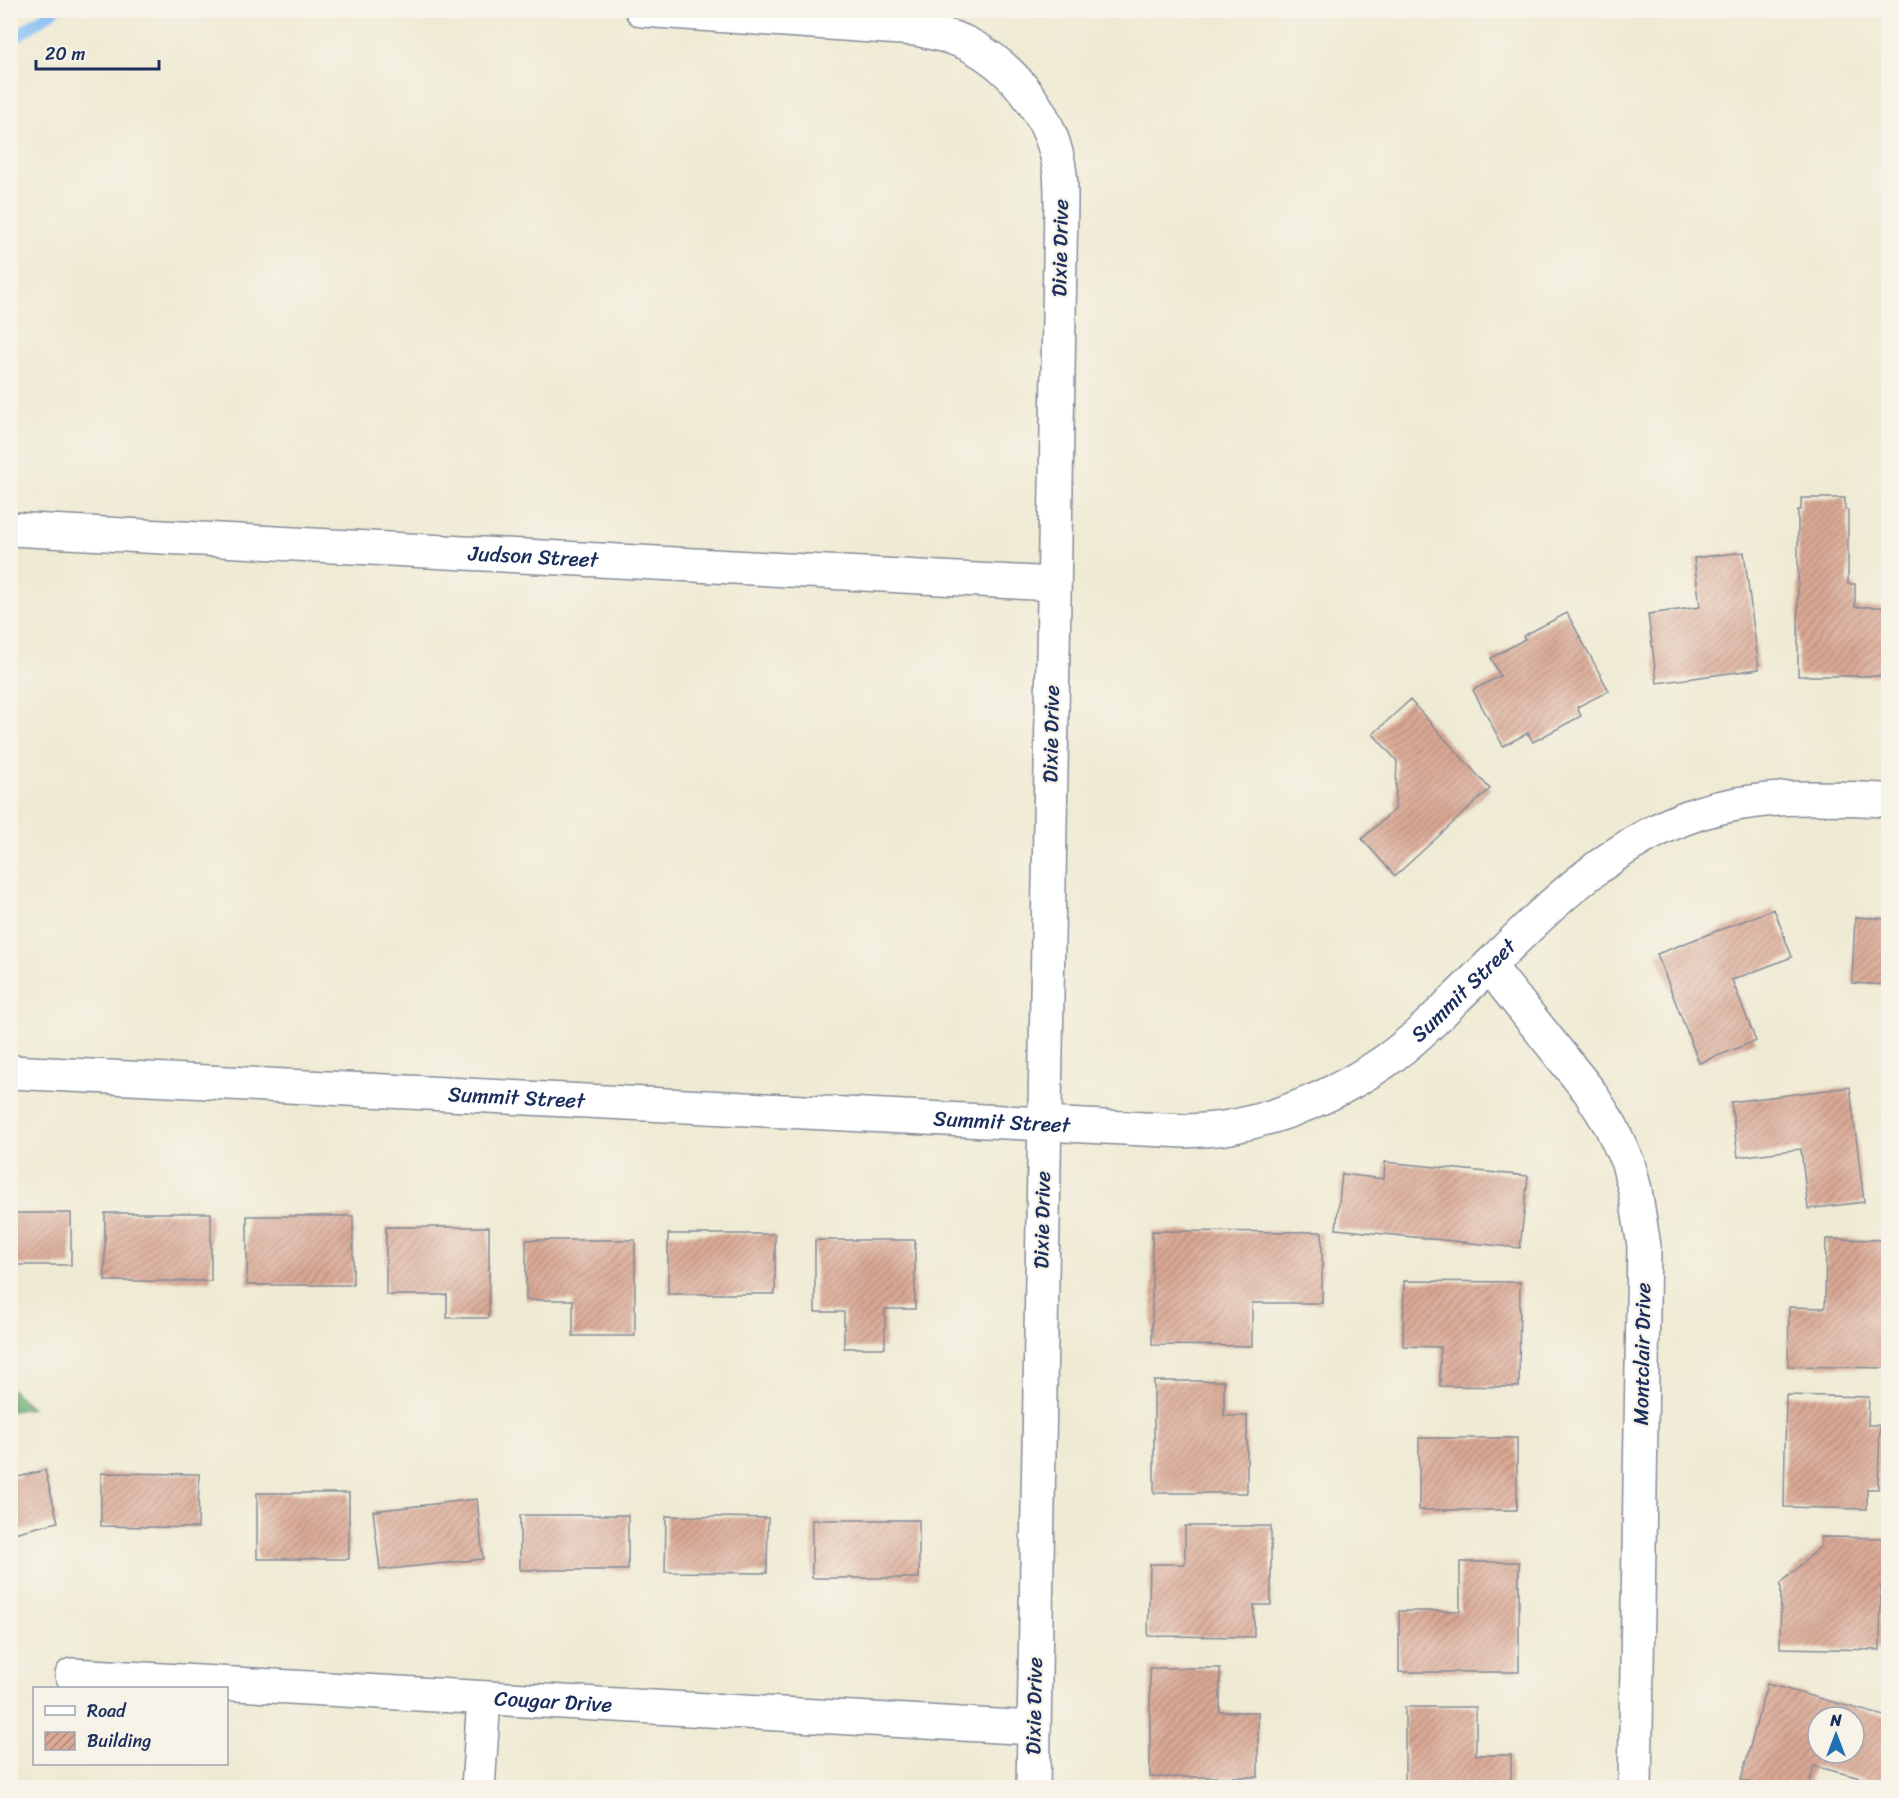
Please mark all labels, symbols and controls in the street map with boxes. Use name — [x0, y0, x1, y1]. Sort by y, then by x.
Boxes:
scale bar — [36, 33, 159, 71]
text: 20 m — [45, 38, 85, 70]
street label: Dixie Drive — [1040, 198, 1080, 297]
street label: Judson Street — [466, 534, 601, 579]
street label: Dixie Drive — [1031, 684, 1071, 783]
street label: Summit Street — [1402, 928, 1527, 1052]
street label: Summit Street — [447, 1075, 587, 1120]
street label: Summit Street — [932, 1099, 1073, 1144]
street label: Dixie Drive — [1022, 1170, 1062, 1269]
street label: Montclair Drive — [1622, 1282, 1662, 1426]
street label: Dixie Drive — [1014, 1656, 1054, 1755]
street label: Cougar Drive — [493, 1679, 613, 1724]
legend — [33, 1687, 228, 1765]
text: Road — [87, 1695, 127, 1727]
north arrow — [1806, 1705, 1866, 1765]
text: N — [1829, 1706, 1842, 1735]
text: Building — [87, 1725, 151, 1757]

